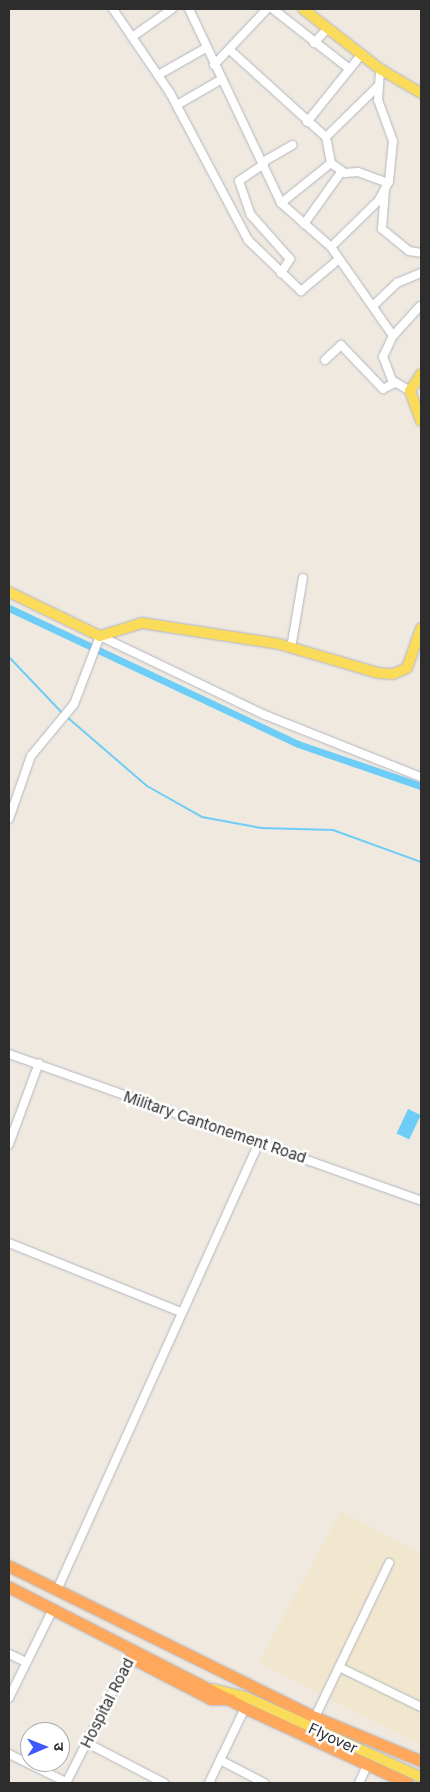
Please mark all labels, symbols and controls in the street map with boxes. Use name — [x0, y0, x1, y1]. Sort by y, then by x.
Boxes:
street label: Military Cantonement Road — [121, 1087, 309, 1167]
street label: Hospital Road — [77, 1655, 137, 1751]
street label: Flyover — [306, 1719, 360, 1757]
north arrow — [20, 1722, 70, 1772]
text: उ — [51, 1742, 68, 1751]

